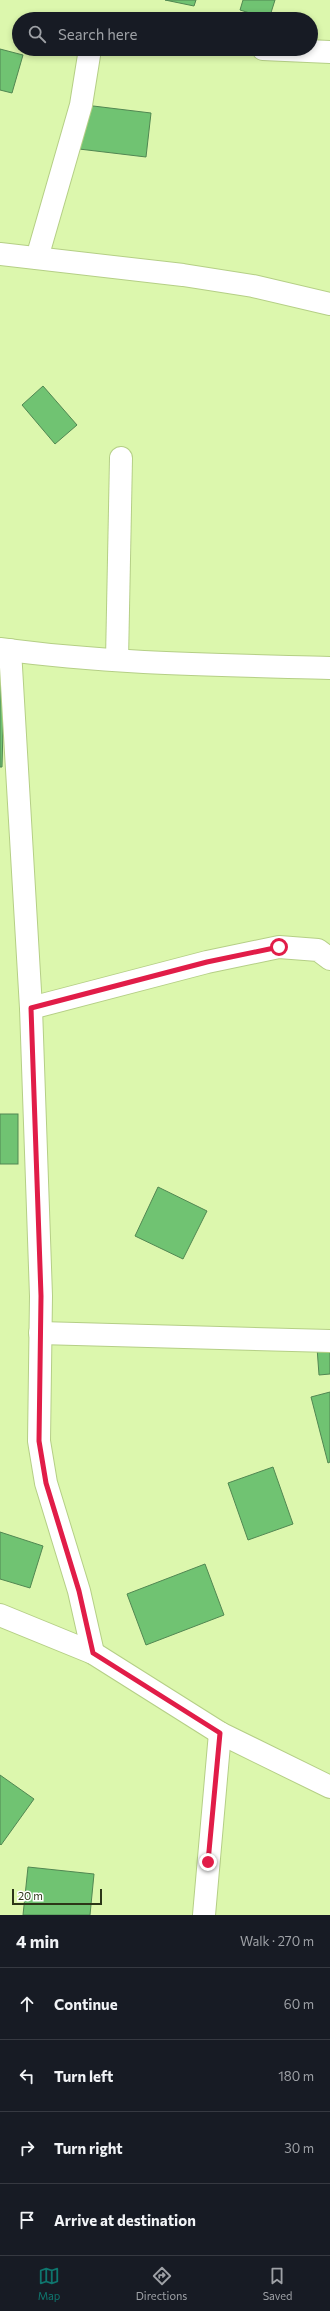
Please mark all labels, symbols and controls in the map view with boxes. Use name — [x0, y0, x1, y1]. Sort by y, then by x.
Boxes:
search box — [12, 12, 318, 56]
icon: search — [26, 23, 48, 45]
text: Search here — [58, 25, 137, 43]
route start — [270, 938, 288, 956]
route end — [199, 1853, 217, 1871]
scale bar — [12, 1887, 102, 1906]
text: 20 m — [18, 1889, 43, 1902]
text: 4 min — [16, 1931, 59, 1952]
text: Walk · 270 m — [240, 1933, 314, 1949]
icon: ahead — [16, 1993, 38, 2015]
text: Continue — [54, 1995, 118, 2013]
text: 60 m — [284, 1996, 314, 2012]
icon: left — [16, 2065, 38, 2087]
text: Turn left — [54, 2067, 113, 2085]
text: 180 m — [278, 2068, 314, 2084]
icon: right — [16, 2137, 38, 2159]
text: Turn right — [54, 2139, 123, 2157]
text: 30 m — [284, 2140, 314, 2156]
icon: arrive — [16, 2209, 38, 2231]
text: Arrive at destination — [54, 2211, 196, 2229]
tab: Map — [38, 2265, 60, 2302]
tab: Directions — [136, 2265, 187, 2302]
tab: Saved — [263, 2265, 292, 2302]

